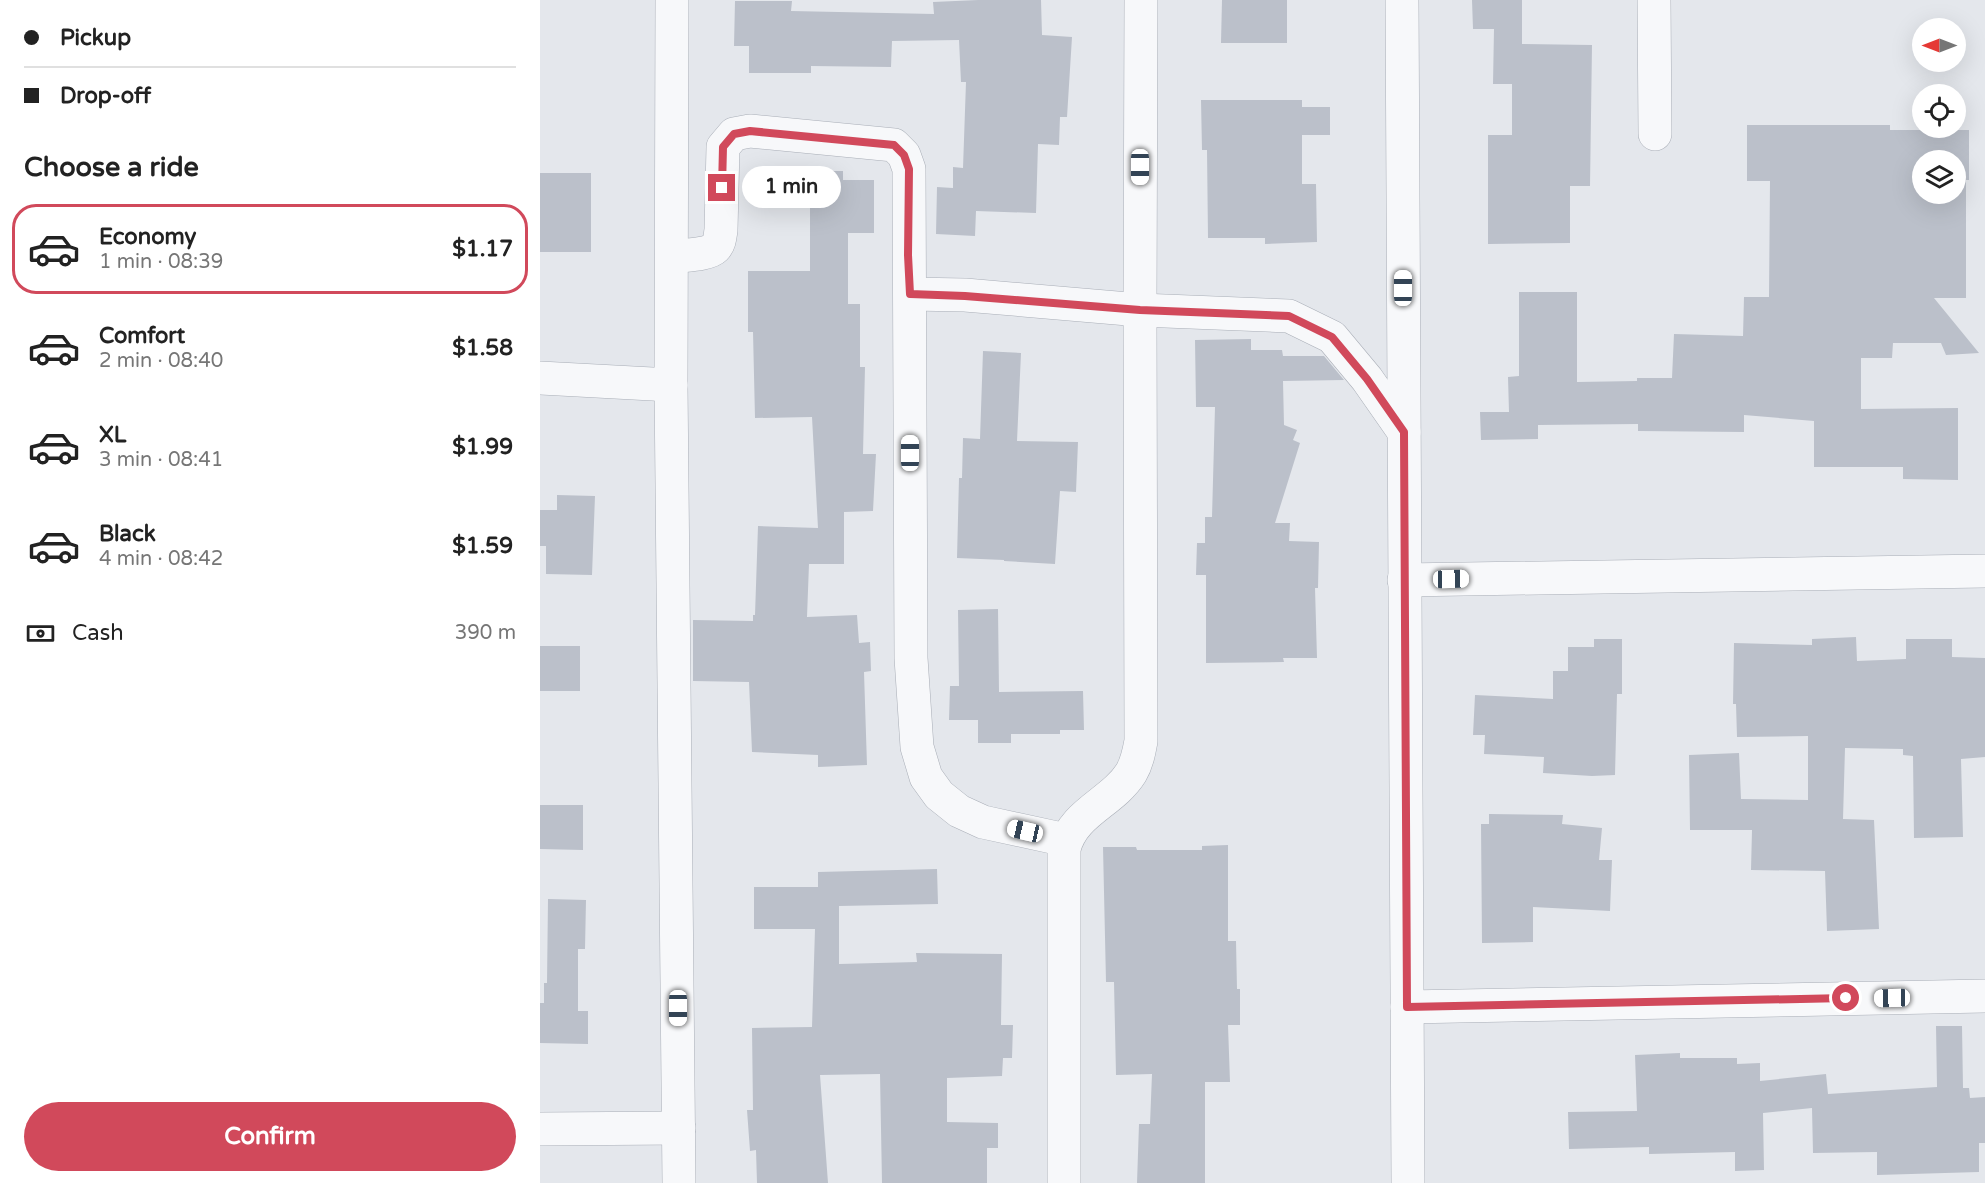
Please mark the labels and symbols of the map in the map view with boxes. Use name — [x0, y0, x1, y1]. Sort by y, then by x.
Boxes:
north arrow — [1912, 18, 1966, 72]
car — [1131, 149, 1149, 185]
callout: 1 min — [743, 167, 842, 209]
route end — [708, 174, 735, 201]
car — [1394, 270, 1412, 306]
car — [901, 435, 919, 471]
car — [1433, 570, 1469, 588]
car — [1005, 818, 1045, 844]
route start — [1832, 984, 1859, 1011]
car — [1874, 989, 1910, 1007]
car — [669, 990, 687, 1026]

